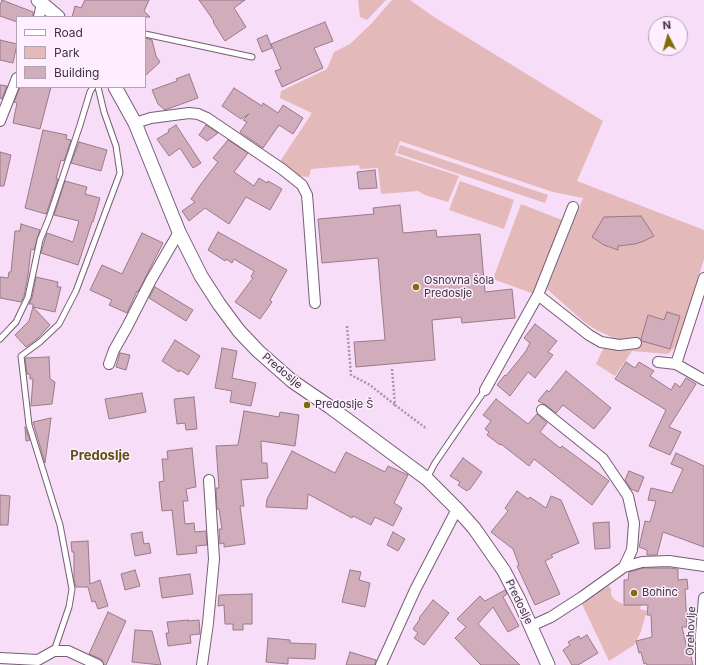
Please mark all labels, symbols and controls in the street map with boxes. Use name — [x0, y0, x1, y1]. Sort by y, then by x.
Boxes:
legend — [16, 16, 146, 88]
north arrow — [648, 16, 688, 56]
text: N — [662, 18, 672, 32]
text: Road — [54, 25, 83, 40]
text: Park — [54, 45, 80, 60]
text: Building — [54, 65, 99, 80]
place label: Osnovna šola Predoslje — [424, 274, 494, 300]
marker: Osnovna šola Predoslje — [411, 282, 421, 292]
street label: Predoslje — [259, 350, 305, 392]
place label: Predoslje Š — [315, 398, 373, 412]
marker: Predoslje Š — [302, 400, 312, 410]
district label: Predoslje — [70, 448, 130, 464]
street label: Predoslje — [502, 577, 536, 627]
place label: Bohinc — [642, 586, 678, 600]
marker: Bohinc — [629, 588, 639, 598]
street label: Orehovlje — [684, 606, 698, 656]

